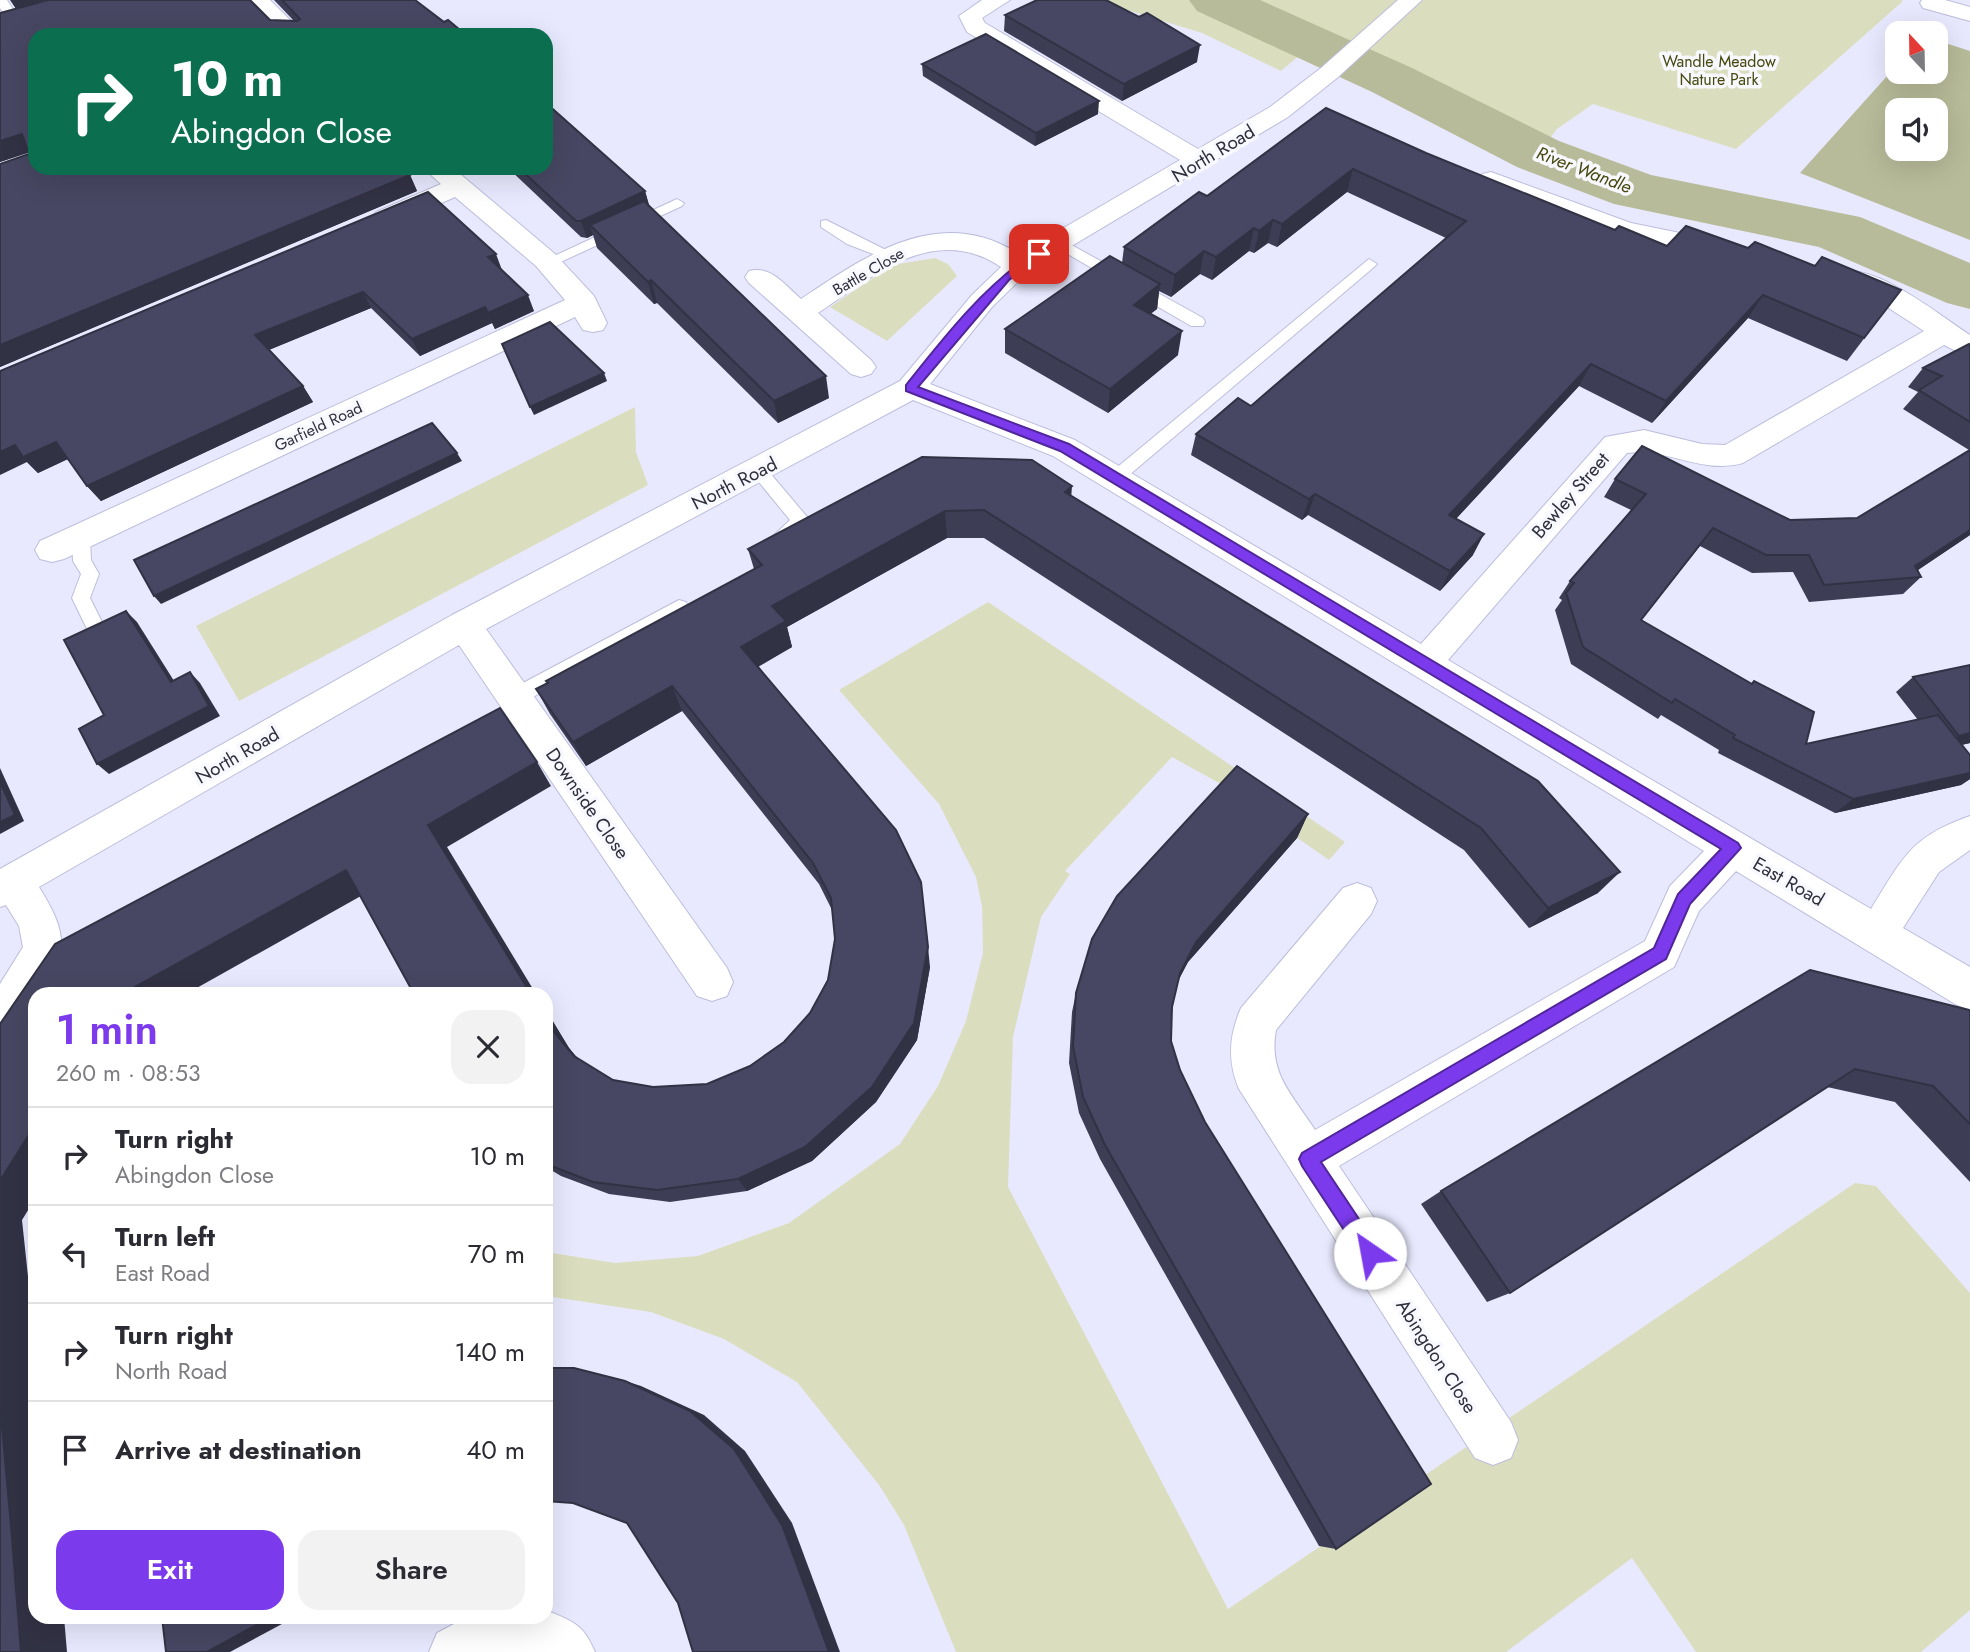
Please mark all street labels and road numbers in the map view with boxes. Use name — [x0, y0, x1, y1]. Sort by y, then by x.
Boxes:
street label: North Road — [1167, 118, 1260, 189]
street label: Battle Close — [828, 242, 908, 301]
street label: Garfield Road — [270, 396, 366, 457]
street label: Bewley Street — [1525, 446, 1616, 544]
street label: North Road — [687, 450, 782, 517]
street label: North Road — [190, 721, 284, 790]
street label: Downside Close — [539, 742, 636, 864]
street label: East Road — [1748, 850, 1829, 913]
street label: Abingdon Close — [1390, 1294, 1484, 1419]

